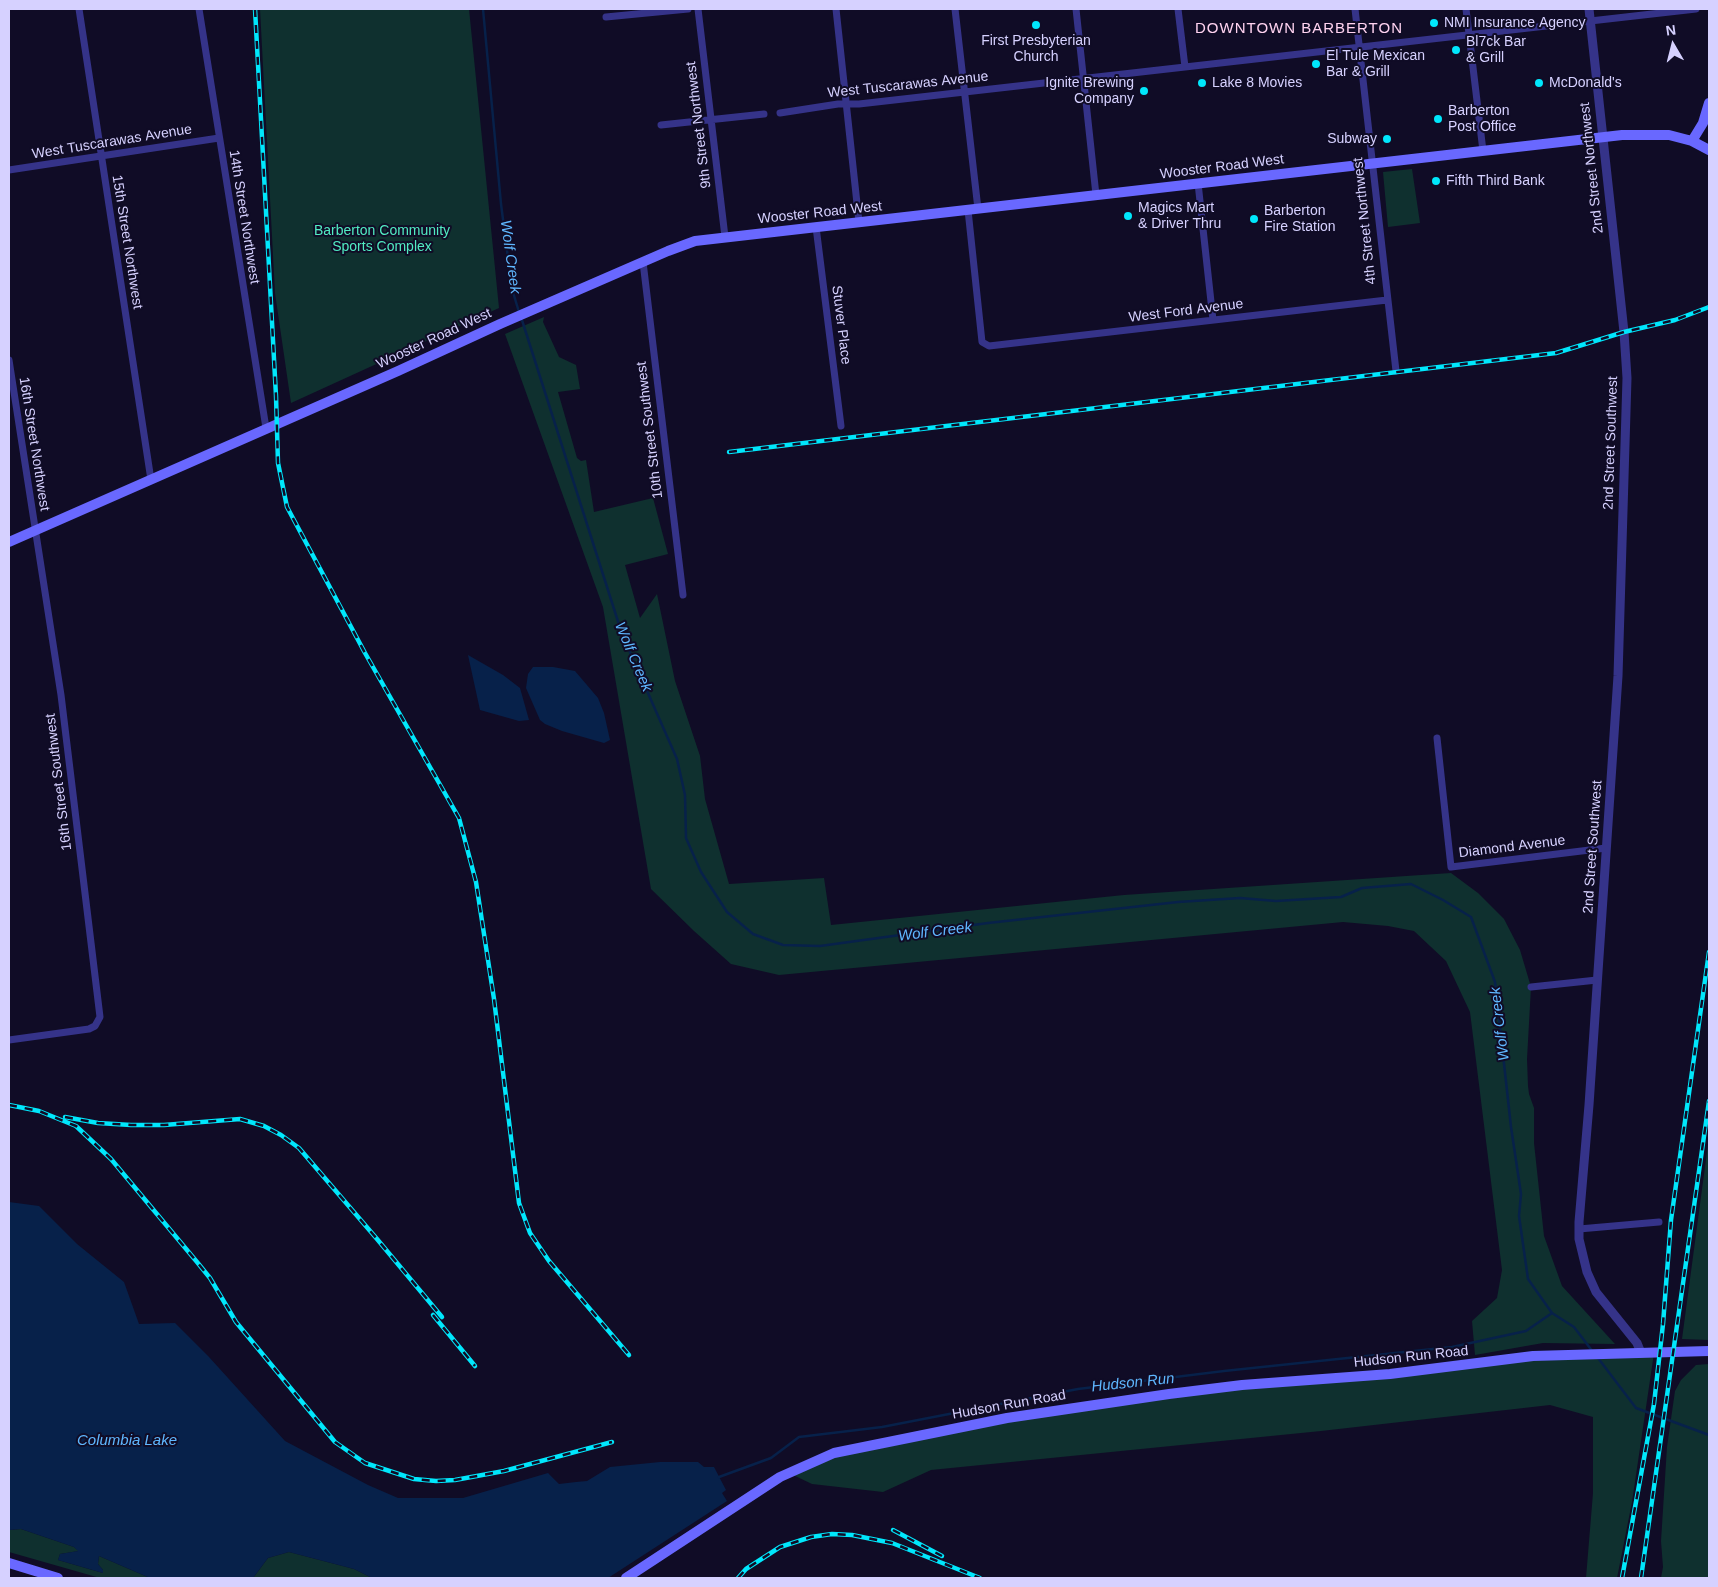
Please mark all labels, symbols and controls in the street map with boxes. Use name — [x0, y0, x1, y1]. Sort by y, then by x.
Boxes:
place label: NMI Insurance Agency — [1444, 15, 1586, 31]
marker: NMI Insurance Agency — [1428, 17, 1440, 29]
marker: First Presbyterian Church — [1030, 19, 1042, 31]
district label: DOWNTOWN BARBERTON — [1193, 20, 1405, 38]
north arrow — [1648, 20, 1698, 70]
text: N — [1665, 22, 1677, 39]
place label: First Presbyterian Church — [981, 33, 1091, 65]
place label: Bl7ck Bar & Grill — [1466, 34, 1526, 66]
marker: Bl7ck Bar & Grill — [1450, 44, 1462, 56]
place label: El Tule Mexican Bar & Grill — [1326, 48, 1425, 80]
marker: El Tule Mexican Bar & Grill — [1310, 58, 1322, 70]
street label: 9th Street Northwest — [683, 61, 715, 189]
street label: West Tuscarawas Avenue — [827, 68, 989, 102]
place label: Ignite Brewing Company — [1045, 75, 1134, 108]
place label: Lake 8 Movies — [1212, 75, 1302, 91]
place label: McDonald's — [1549, 75, 1622, 91]
marker: Lake 8 Movies — [1196, 77, 1208, 89]
marker: McDonald's — [1533, 77, 1545, 89]
marker: Ignite Brewing Company — [1138, 85, 1150, 97]
street label: 2nd Street Northwest — [1577, 102, 1607, 234]
place label: Barberton Post Office — [1448, 103, 1516, 136]
marker: Barberton Post Office — [1432, 113, 1444, 125]
street label: West Tuscarawas Avenue — [31, 121, 193, 163]
place label: Subway — [1327, 131, 1377, 147]
marker: Subway — [1381, 133, 1393, 145]
street label: 14th Street Northwest — [225, 149, 263, 285]
street label: Wooster Road West — [1159, 151, 1285, 183]
street label: 4th Street Northwest — [1350, 157, 1380, 285]
place label: Fifth Third Bank — [1446, 173, 1545, 189]
street label: 15th Street Northwest — [108, 174, 146, 310]
marker: Fifth Third Bank — [1430, 175, 1442, 187]
street label: Wooster Road West — [757, 198, 883, 228]
place label: Magics Mart & Driver Thru — [1138, 200, 1221, 232]
place label: Barberton Fire Station — [1264, 203, 1336, 236]
marker: Magics Mart & Driver Thru — [1122, 210, 1134, 222]
marker: Barberton Fire Station — [1248, 213, 1260, 225]
water label: Wolf Creek — [496, 219, 524, 295]
park label: Barberton Community Sports Complex — [314, 223, 450, 256]
street label: Stuver Place — [828, 285, 854, 365]
street label: West Ford Avenue — [1128, 296, 1244, 326]
street label: Wooster Road West — [374, 305, 494, 373]
street label: 10th Street Southwest — [633, 361, 667, 499]
street label: 16th Street Northwest — [15, 376, 53, 512]
street label: 2nd Street Southwest — [1600, 376, 1622, 510]
water label: Wolf Creek — [610, 619, 656, 695]
street label: 16th Street Southwest — [42, 713, 76, 851]
street label: 2nd Street Southwest — [1580, 780, 1606, 914]
street label: Diamond Avenue — [1458, 832, 1566, 862]
water label: Wolf Creek — [897, 919, 973, 945]
water label: Wolf Creek — [1487, 986, 1513, 1062]
street label: Hudson Run Road — [1353, 1343, 1469, 1371]
water label: Hudson Run — [1091, 1370, 1175, 1396]
street label: Hudson Run Road — [951, 1387, 1067, 1423]
water label: Columbia Lake — [77, 1432, 177, 1450]

